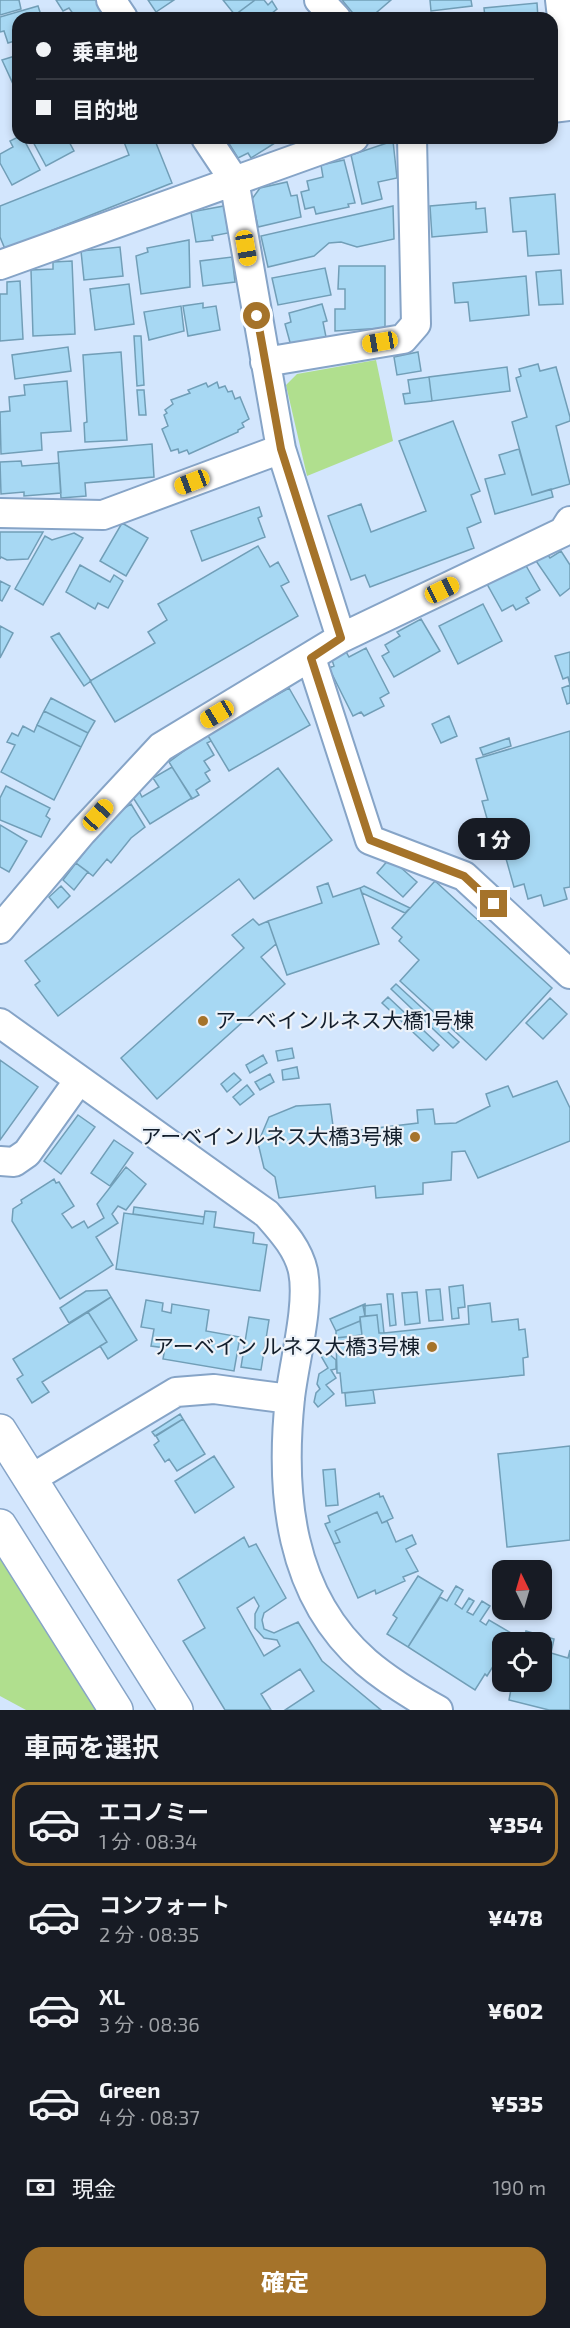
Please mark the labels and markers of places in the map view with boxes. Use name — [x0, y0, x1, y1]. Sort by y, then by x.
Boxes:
place label: アーベインルネス大橋1号棟 — [215, 1007, 474, 1032]
marker: アーベインルネス大橋1号棟 — [196, 1014, 210, 1028]
place label: アーベインルネス大橋3号棟 — [141, 1123, 403, 1148]
marker: アーベインルネス大橋3号棟 — [408, 1130, 422, 1144]
place label: アーベイン ルネス大橋3号棟 — [153, 1333, 420, 1358]
marker: アーベイン ルネス大橋3号棟 — [425, 1340, 439, 1354]

